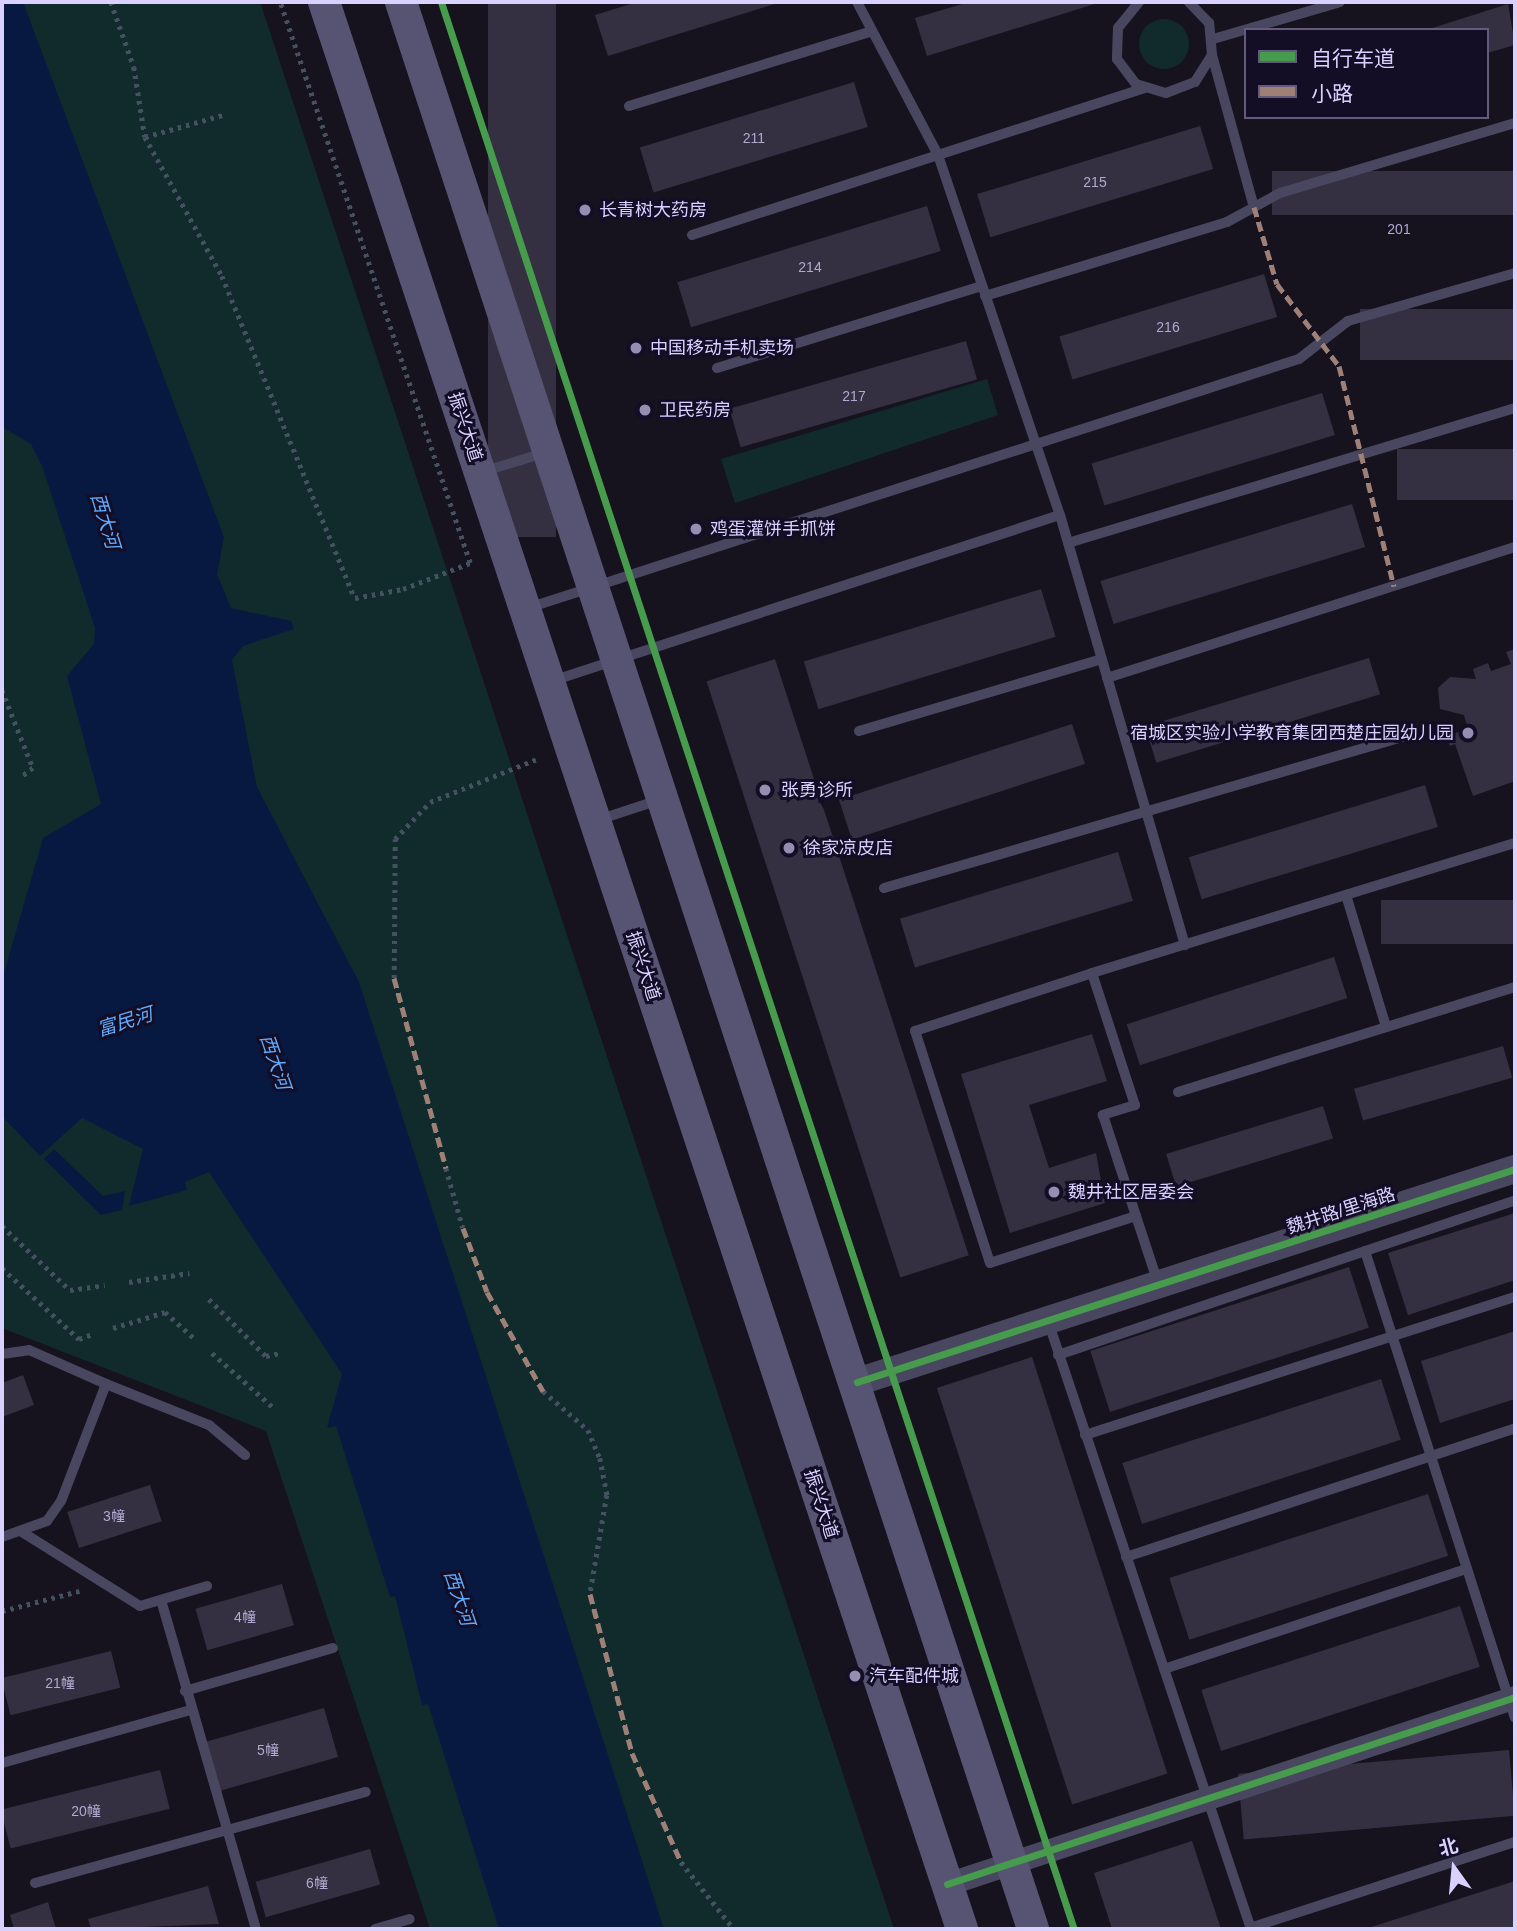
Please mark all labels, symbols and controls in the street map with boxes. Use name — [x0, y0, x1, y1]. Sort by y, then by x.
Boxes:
legend — [1244, 28, 1489, 119]
text: 自行车道 — [1311, 47, 1395, 70]
text: 小路 — [1311, 82, 1353, 105]
house number: 211 — [743, 130, 765, 146]
house number: 215 — [1083, 174, 1107, 190]
place label: 长青树大药房 — [599, 199, 707, 221]
marker: 长青树大药房 — [577, 202, 593, 218]
house number: 201 — [1387, 221, 1411, 237]
house number: 214 — [798, 259, 822, 275]
house number: 216 — [1156, 319, 1180, 335]
place label: 中国移动手机卖场 — [650, 337, 794, 359]
marker: 中国移动手机卖场 — [628, 340, 644, 356]
house number: 217 — [842, 388, 866, 404]
street label: 振兴大道 — [444, 389, 486, 465]
place label: 卫民药房 — [659, 399, 731, 421]
marker: 卫民药房 — [637, 402, 653, 418]
water label: 西大河 — [86, 490, 124, 552]
place label: 鸡蛋灌饼手抓饼 — [710, 518, 836, 540]
marker: 鸡蛋灌饼手抓饼 — [688, 521, 704, 537]
place label: 宿城区实验小学教育集团西楚庄园幼儿园 — [1130, 722, 1454, 744]
marker: 宿城区实验小学教育集团西楚庄园幼儿园 — [1460, 725, 1476, 741]
place label: 张勇诊所 — [781, 779, 853, 801]
marker: 张勇诊所 — [755, 780, 775, 800]
place label: 徐家凉皮店 — [803, 837, 893, 859]
marker: 徐家凉皮店 — [781, 840, 797, 856]
street label: 振兴大道 — [622, 928, 664, 1004]
water label: 富民河 — [94, 1003, 156, 1041]
water label: 西大河 — [255, 1031, 295, 1093]
place label: 魏井社区居委会 — [1068, 1181, 1194, 1203]
street label: 魏井路/里海路 — [1284, 1183, 1398, 1239]
marker: 魏井社区居委会 — [1046, 1184, 1062, 1200]
street label: 振兴大道 — [800, 1466, 842, 1542]
house number: 3幢 — [103, 1508, 125, 1524]
water label: 西大河 — [439, 1567, 479, 1629]
house number: 4幢 — [234, 1609, 256, 1625]
place label: 汽车配件城 — [869, 1665, 959, 1687]
marker: 汽车配件城 — [847, 1668, 863, 1684]
house number: 21幢 — [45, 1675, 75, 1691]
house number: 5幢 — [257, 1742, 279, 1758]
house number: 20幢 — [71, 1803, 101, 1819]
north arrow — [1419, 1833, 1489, 1903]
text: 北 — [1437, 1835, 1460, 1860]
house number: 6幢 — [306, 1875, 328, 1891]

